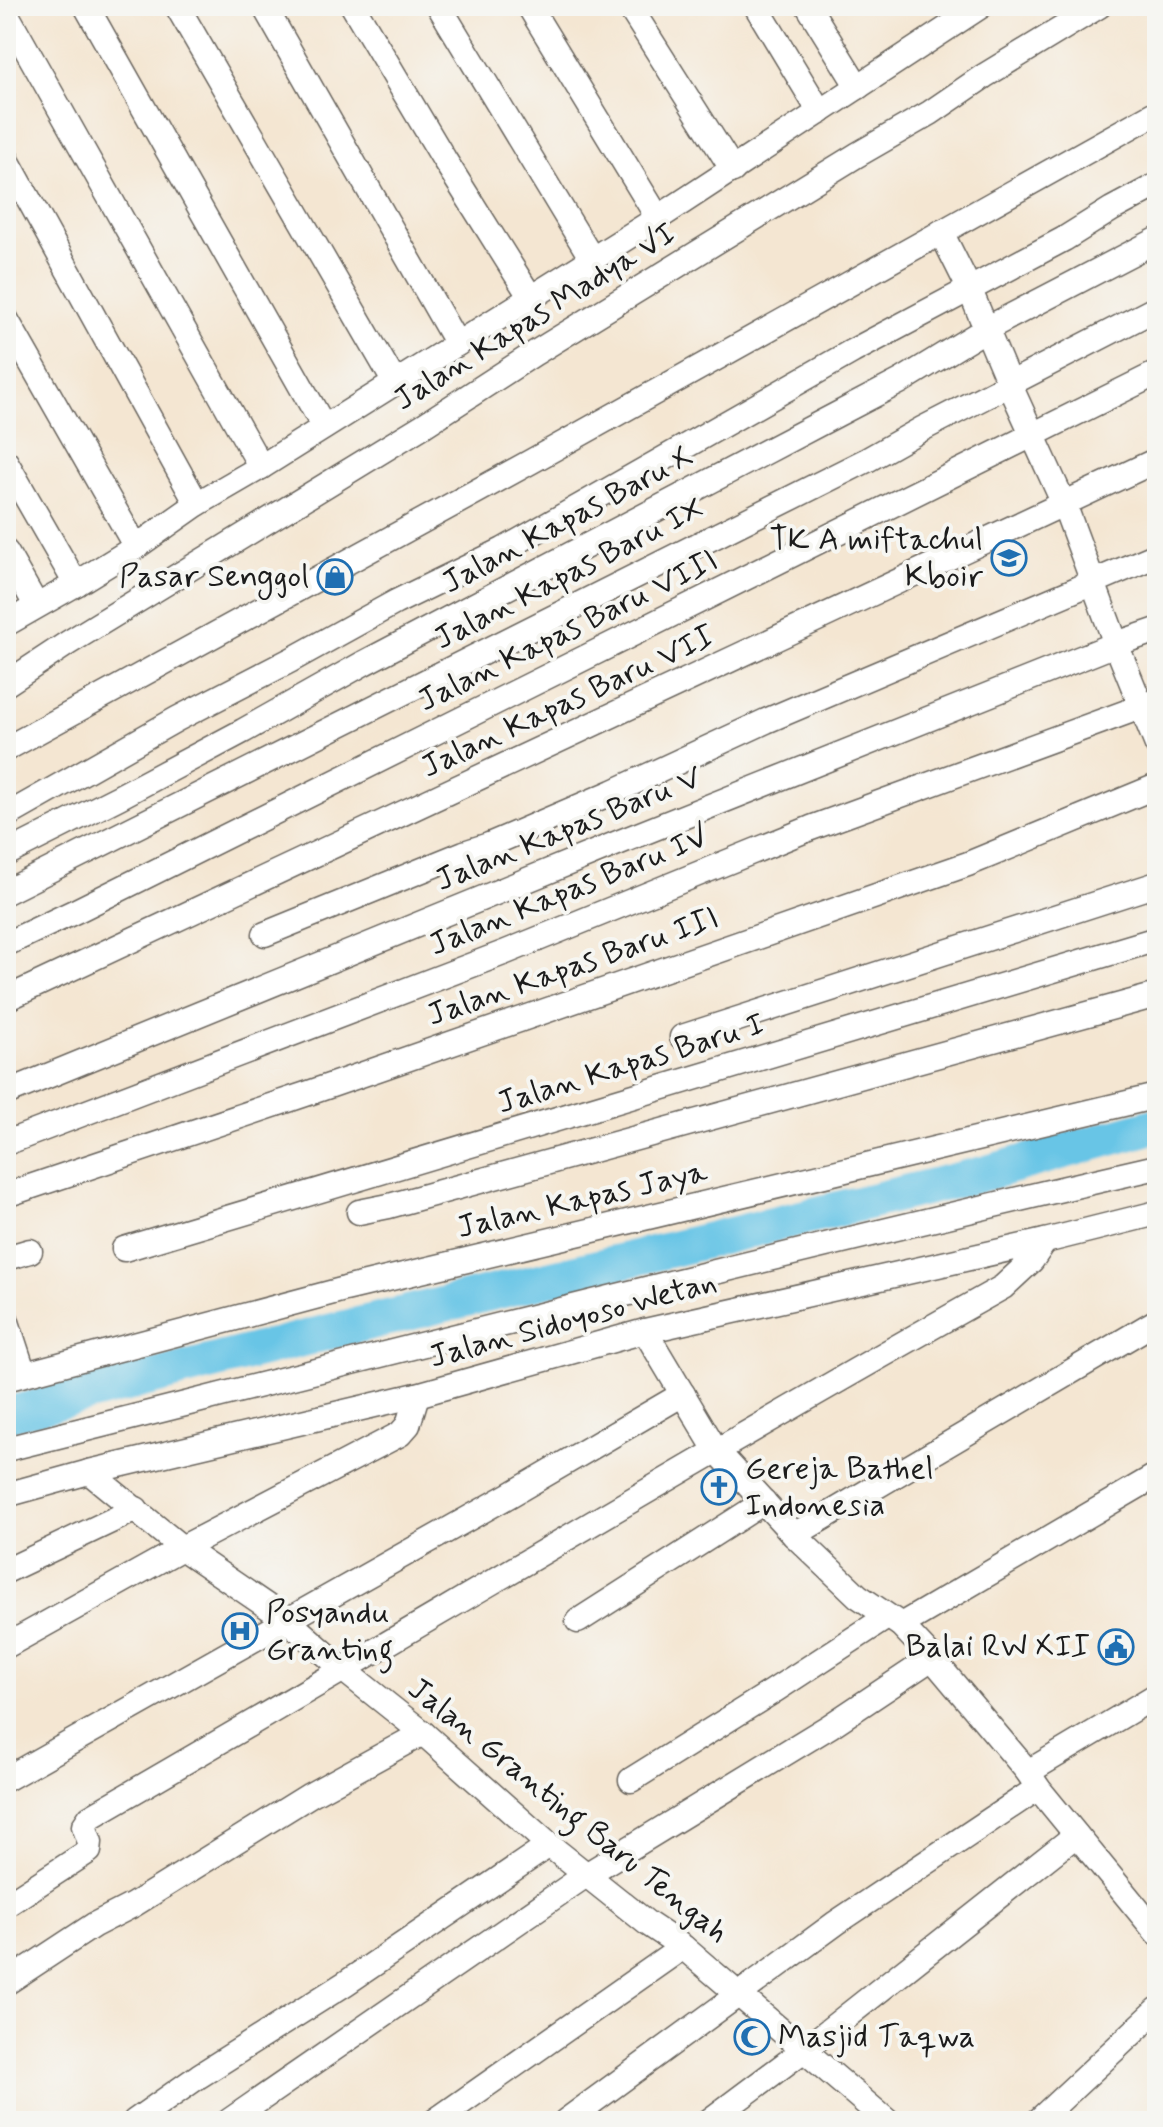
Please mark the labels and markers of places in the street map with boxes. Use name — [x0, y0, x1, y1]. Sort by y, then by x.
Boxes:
place label: TK A miftachul Kboir — [769, 519, 983, 598]
school or university icon: TK A miftachul Kboir — [990, 539, 1028, 577]
place label: Pasar Senggol — [119, 556, 309, 600]
shop icon: Pasar Senggol — [316, 558, 354, 596]
place label: Gereja Bathel Indonesia — [745, 1448, 934, 1527]
church icon: Gereja Bathel Indonesia — [700, 1468, 738, 1506]
place label: Posyandu Granting — [266, 1592, 393, 1674]
hospital icon: Posyandu Granting — [221, 1612, 259, 1650]
place label: Balai RW XII — [906, 1626, 1090, 1668]
public building icon: Balai RW XII — [1097, 1628, 1135, 1666]
place label: Masjid Taqwa — [778, 2016, 975, 2058]
mosque icon: Masjid Taqwa — [733, 2018, 771, 2056]

